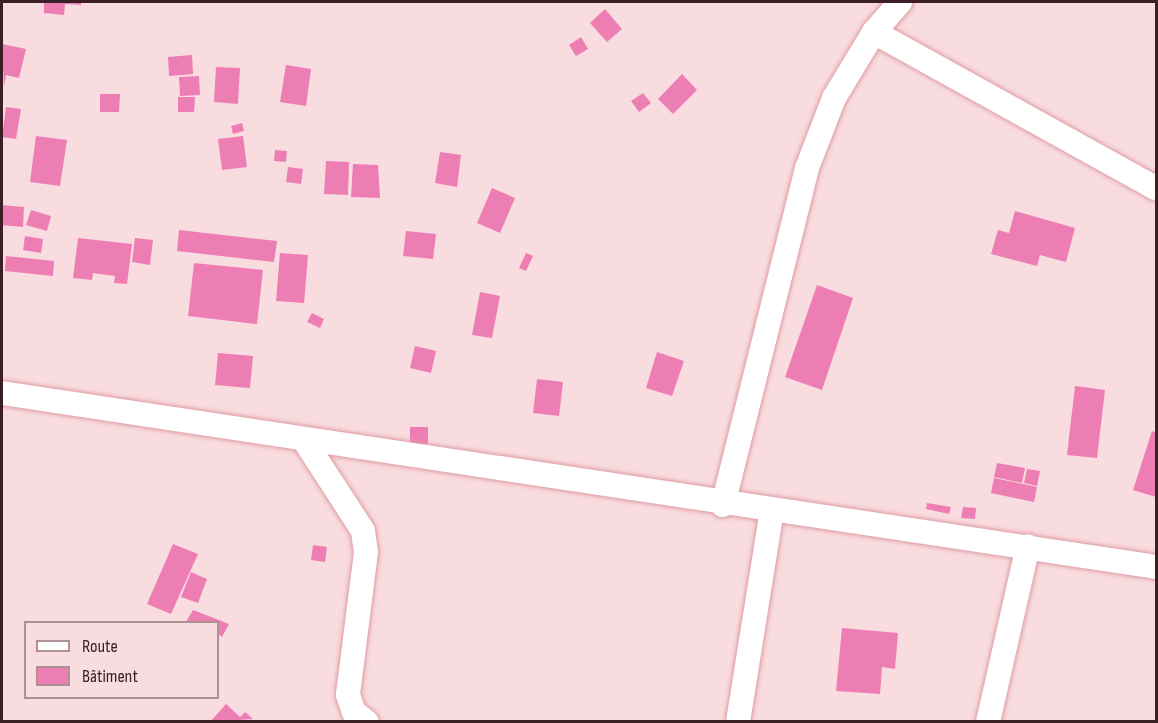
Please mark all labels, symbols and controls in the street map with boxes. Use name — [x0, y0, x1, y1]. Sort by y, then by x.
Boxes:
legend — [24, 621, 219, 699]
text: Route — [82, 636, 118, 657]
text: Bâtiment — [82, 666, 138, 687]

